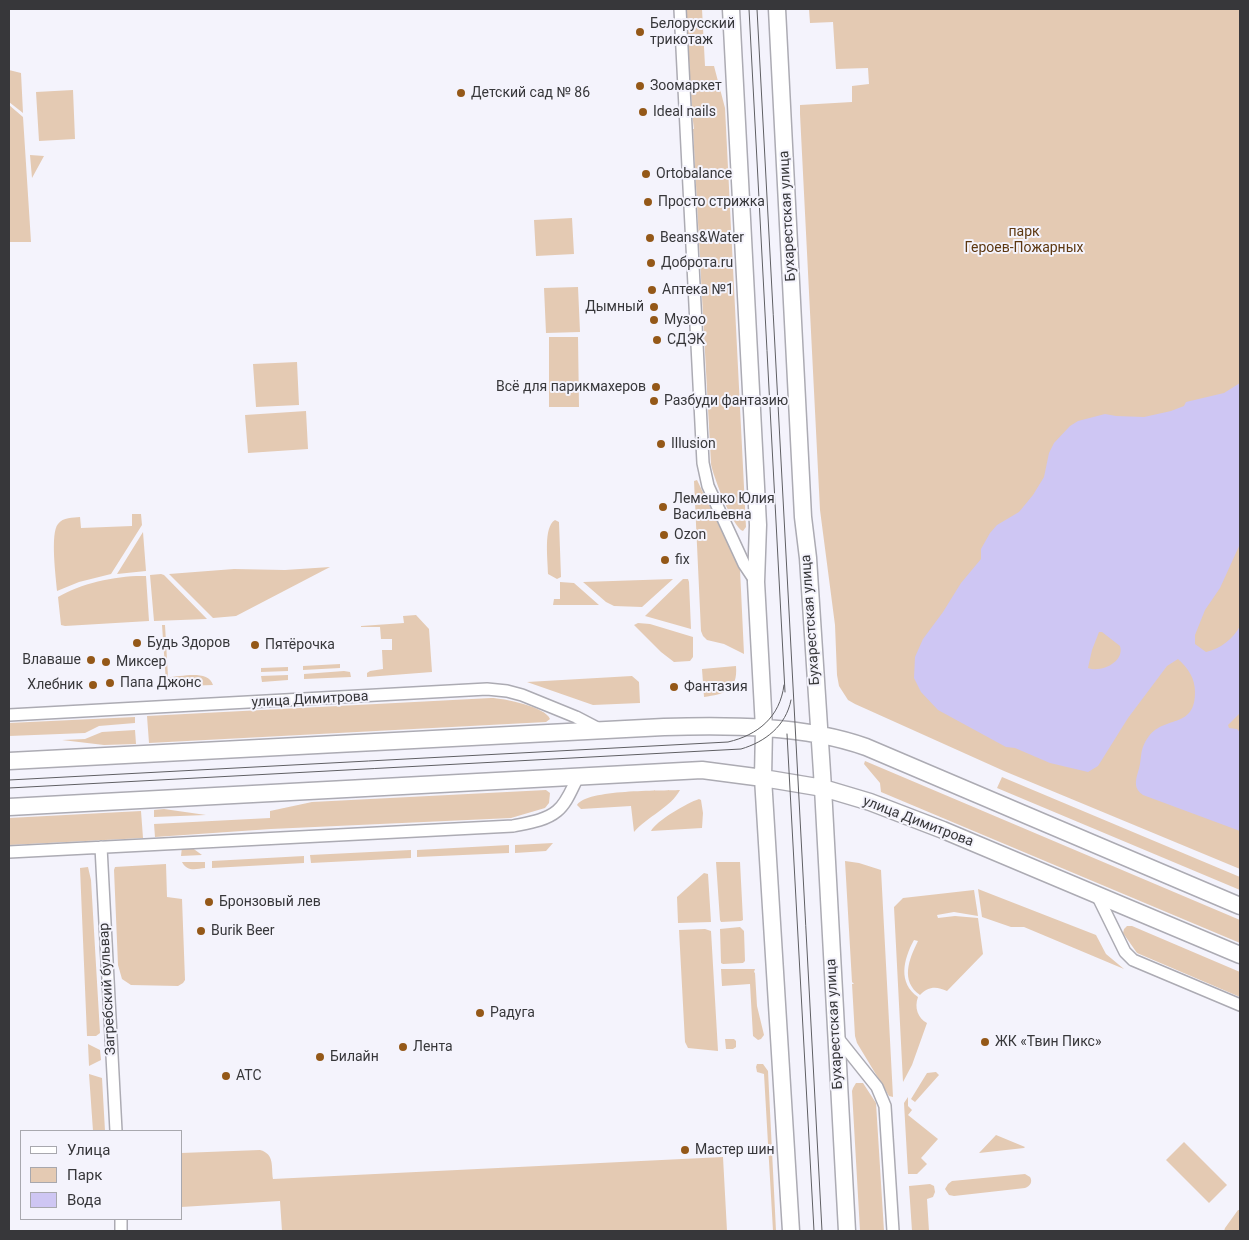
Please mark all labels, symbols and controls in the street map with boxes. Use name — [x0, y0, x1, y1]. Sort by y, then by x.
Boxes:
place label: Белорусский трикотаж — [650, 16, 735, 48]
marker: Белорусский трикотаж — [634, 26, 646, 38]
place label: Зоомаркет — [650, 78, 722, 94]
marker: Зоомаркет — [634, 80, 646, 92]
place label: Детский сад № 86 — [471, 85, 590, 101]
marker: Детский сад № 86 — [455, 87, 467, 99]
place label: Ideal nails — [653, 104, 716, 120]
marker: Ideal nails — [637, 106, 649, 118]
street label: Бухарестская улица — [776, 150, 800, 282]
place label: Ortobalance — [656, 166, 732, 182]
marker: Ortobalance — [640, 168, 652, 180]
place label: Просто стрижка — [658, 194, 765, 210]
marker: Просто стрижка — [642, 196, 654, 208]
park label: парк Героев-Пожарных — [965, 224, 1083, 256]
place label: Beans&Water — [660, 230, 744, 246]
marker: Beans&Water — [644, 232, 656, 244]
place label: Доброта.ru — [661, 255, 733, 271]
marker: Доброта.ru — [645, 257, 657, 269]
place label: Аптека №1 — [662, 282, 734, 298]
marker: Аптека №1 — [646, 284, 658, 296]
place label: Дымный — [585, 299, 644, 315]
marker: Дымный — [648, 301, 660, 313]
place label: Музоо — [664, 312, 706, 328]
marker: Музоо — [648, 314, 660, 326]
place label: СДЭК — [667, 332, 705, 348]
marker: СДЭК — [651, 334, 663, 346]
place label: Всё для парикмахеров — [496, 379, 646, 395]
marker: Всё для парикмахеров — [650, 381, 662, 393]
place label: Разбуди фантазию — [664, 393, 788, 409]
marker: Разбуди фантазию — [648, 395, 660, 407]
place label: Illusion — [671, 436, 716, 452]
marker: Illusion — [655, 438, 667, 450]
place label: Лемешко Юлия Васильевна — [673, 491, 775, 524]
marker: Лемешко Юлия Васильевна — [657, 501, 669, 513]
place label: Ozon — [674, 527, 706, 543]
marker: Ozon — [658, 529, 670, 541]
place label: fix — [675, 552, 690, 568]
marker: fix — [659, 554, 671, 566]
street label: Бухарестская улица — [798, 554, 824, 686]
place label: Будь Здоров — [147, 635, 230, 651]
marker: Будь Здоров — [131, 637, 143, 649]
place label: Пятёрочка — [265, 637, 335, 653]
marker: Пятёрочка — [249, 639, 261, 651]
place label: Влаваше — [22, 652, 81, 668]
marker: Влаваше — [85, 654, 97, 666]
place label: Миксер — [116, 654, 166, 670]
marker: Миксер — [100, 656, 112, 668]
place label: Папа Джонс — [120, 675, 201, 691]
place label: Хлебник — [27, 677, 83, 693]
marker: Папа Джонс — [104, 677, 116, 689]
marker: Хлебник — [87, 679, 99, 691]
place label: Фантазия — [684, 679, 748, 695]
marker: Фантазия — [668, 681, 680, 693]
street label: улица Димитрова — [251, 689, 369, 711]
street label: улица Димитрова — [860, 793, 976, 851]
place label: Бронзовый лев — [219, 894, 321, 910]
marker: Бронзовый лев — [203, 896, 215, 908]
street label: Загребский бульвар — [96, 922, 120, 1056]
place label: Burik Beer — [211, 923, 274, 939]
marker: Burik Beer — [195, 925, 207, 937]
street label: Бухарестская улица — [823, 958, 847, 1090]
place label: Радуга — [490, 1005, 535, 1021]
marker: Радуга — [474, 1007, 486, 1019]
place label: ЖК «Твин Пикс» — [995, 1034, 1101, 1050]
marker: ЖК «Твин Пикс» — [979, 1036, 991, 1048]
place label: Лента — [413, 1039, 453, 1055]
marker: Лента — [397, 1041, 409, 1053]
place label: Билайн — [330, 1049, 379, 1065]
marker: Билайн — [314, 1051, 326, 1063]
place label: АТС — [236, 1068, 262, 1084]
marker: АТС — [220, 1070, 232, 1082]
legend — [20, 1130, 182, 1220]
text: Улица — [67, 1141, 110, 1159]
place label: Мастер шин — [695, 1142, 775, 1158]
marker: Мастер шин — [679, 1144, 691, 1156]
text: Парк — [67, 1166, 102, 1184]
text: Вода — [67, 1191, 102, 1209]

